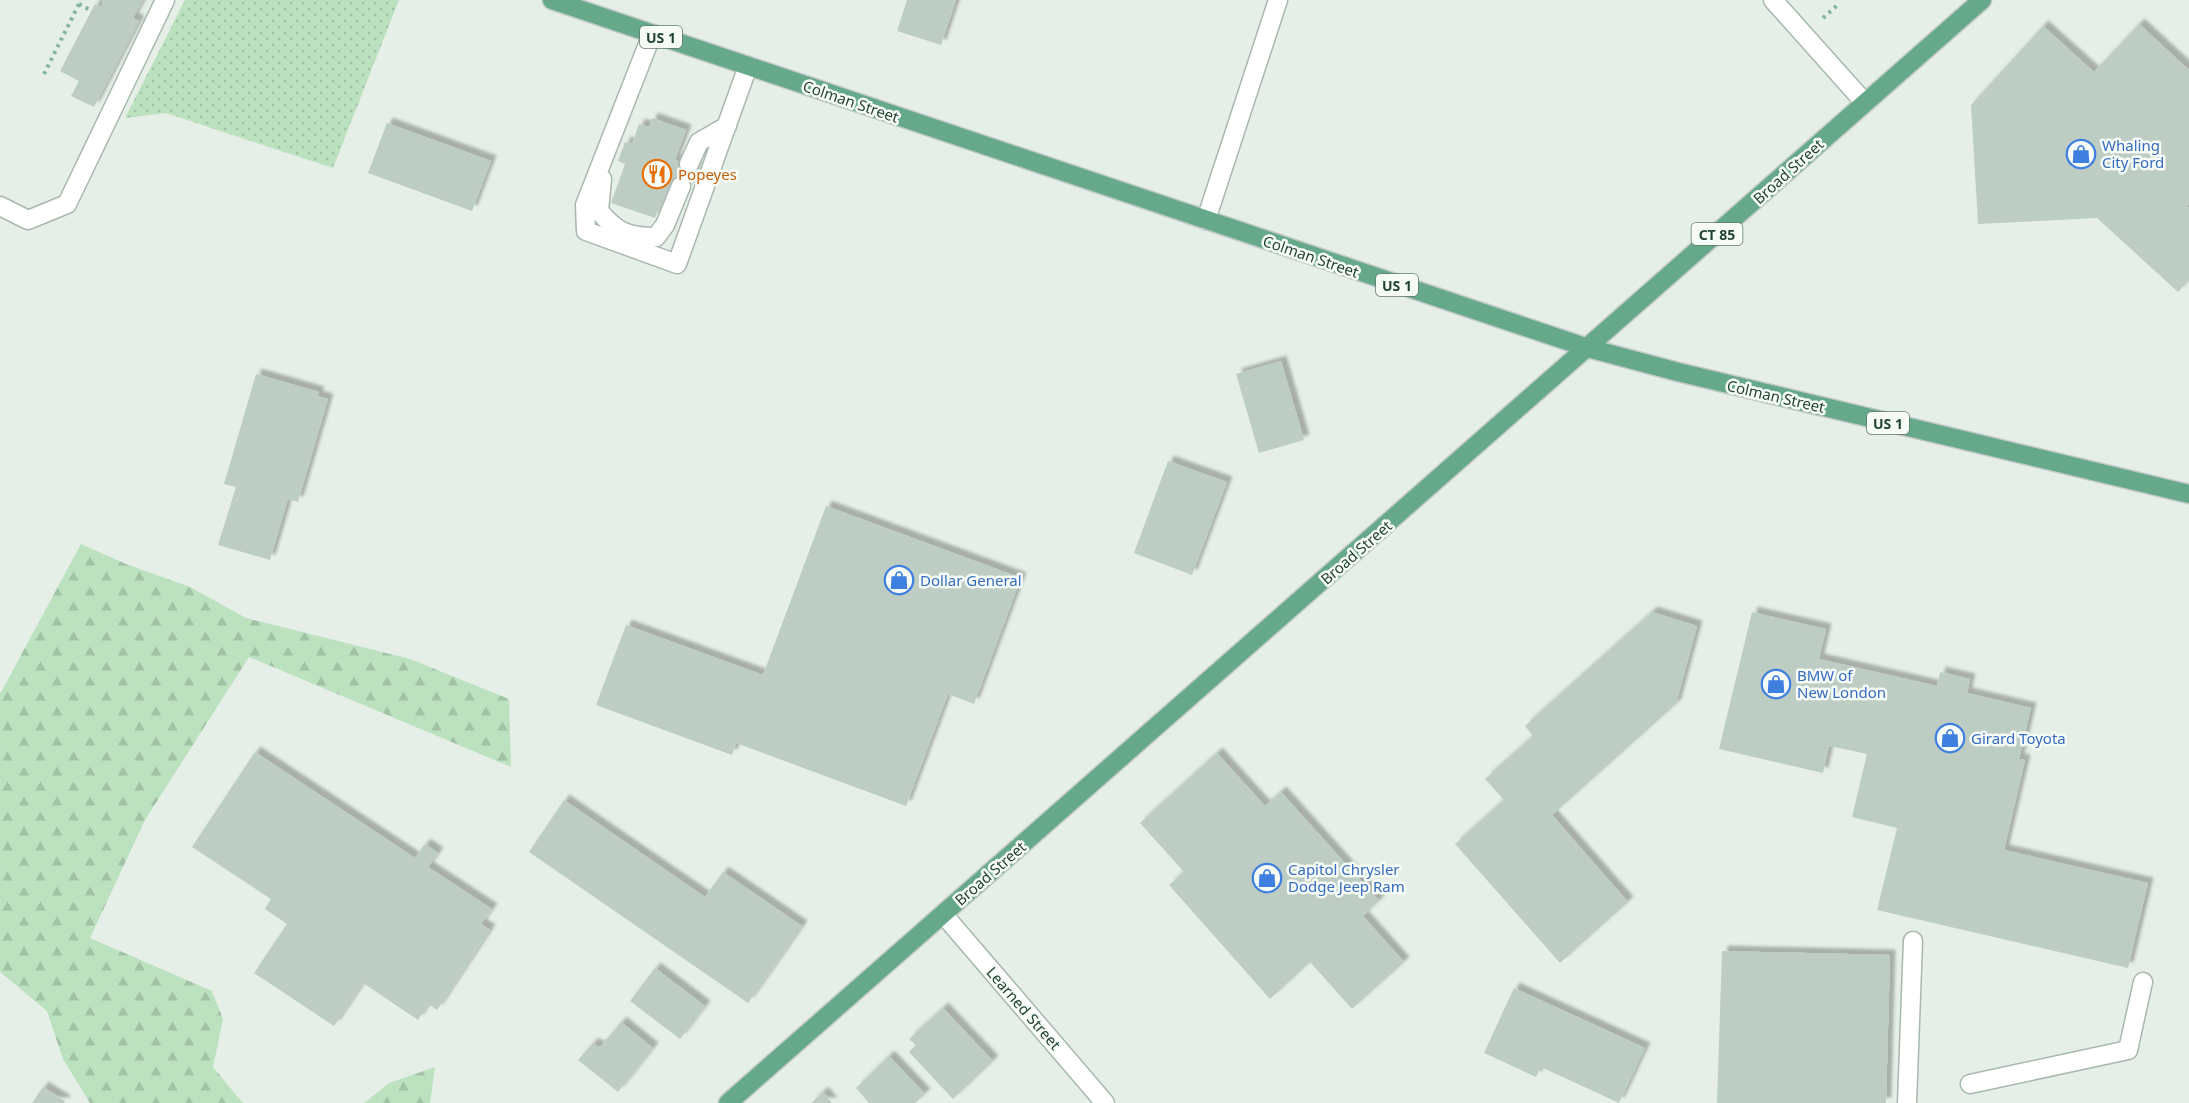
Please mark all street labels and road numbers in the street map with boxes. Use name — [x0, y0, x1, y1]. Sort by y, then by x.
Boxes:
road number: US 1 — [640, 26, 682, 48]
street label: Colman Street — [801, 75, 902, 127]
street label: Broad Street — [1749, 134, 1828, 208]
road number: CT 85 — [1692, 223, 1742, 245]
street label: Colman Street — [1261, 230, 1362, 282]
road number: US 1 — [1376, 274, 1418, 296]
street label: Colman Street — [1725, 375, 1827, 417]
road number: US 1 — [1867, 412, 1909, 434]
street label: Broad Street — [1316, 515, 1396, 588]
street label: Broad Street — [950, 836, 1030, 909]
street label: Learned Street — [982, 962, 1066, 1054]

